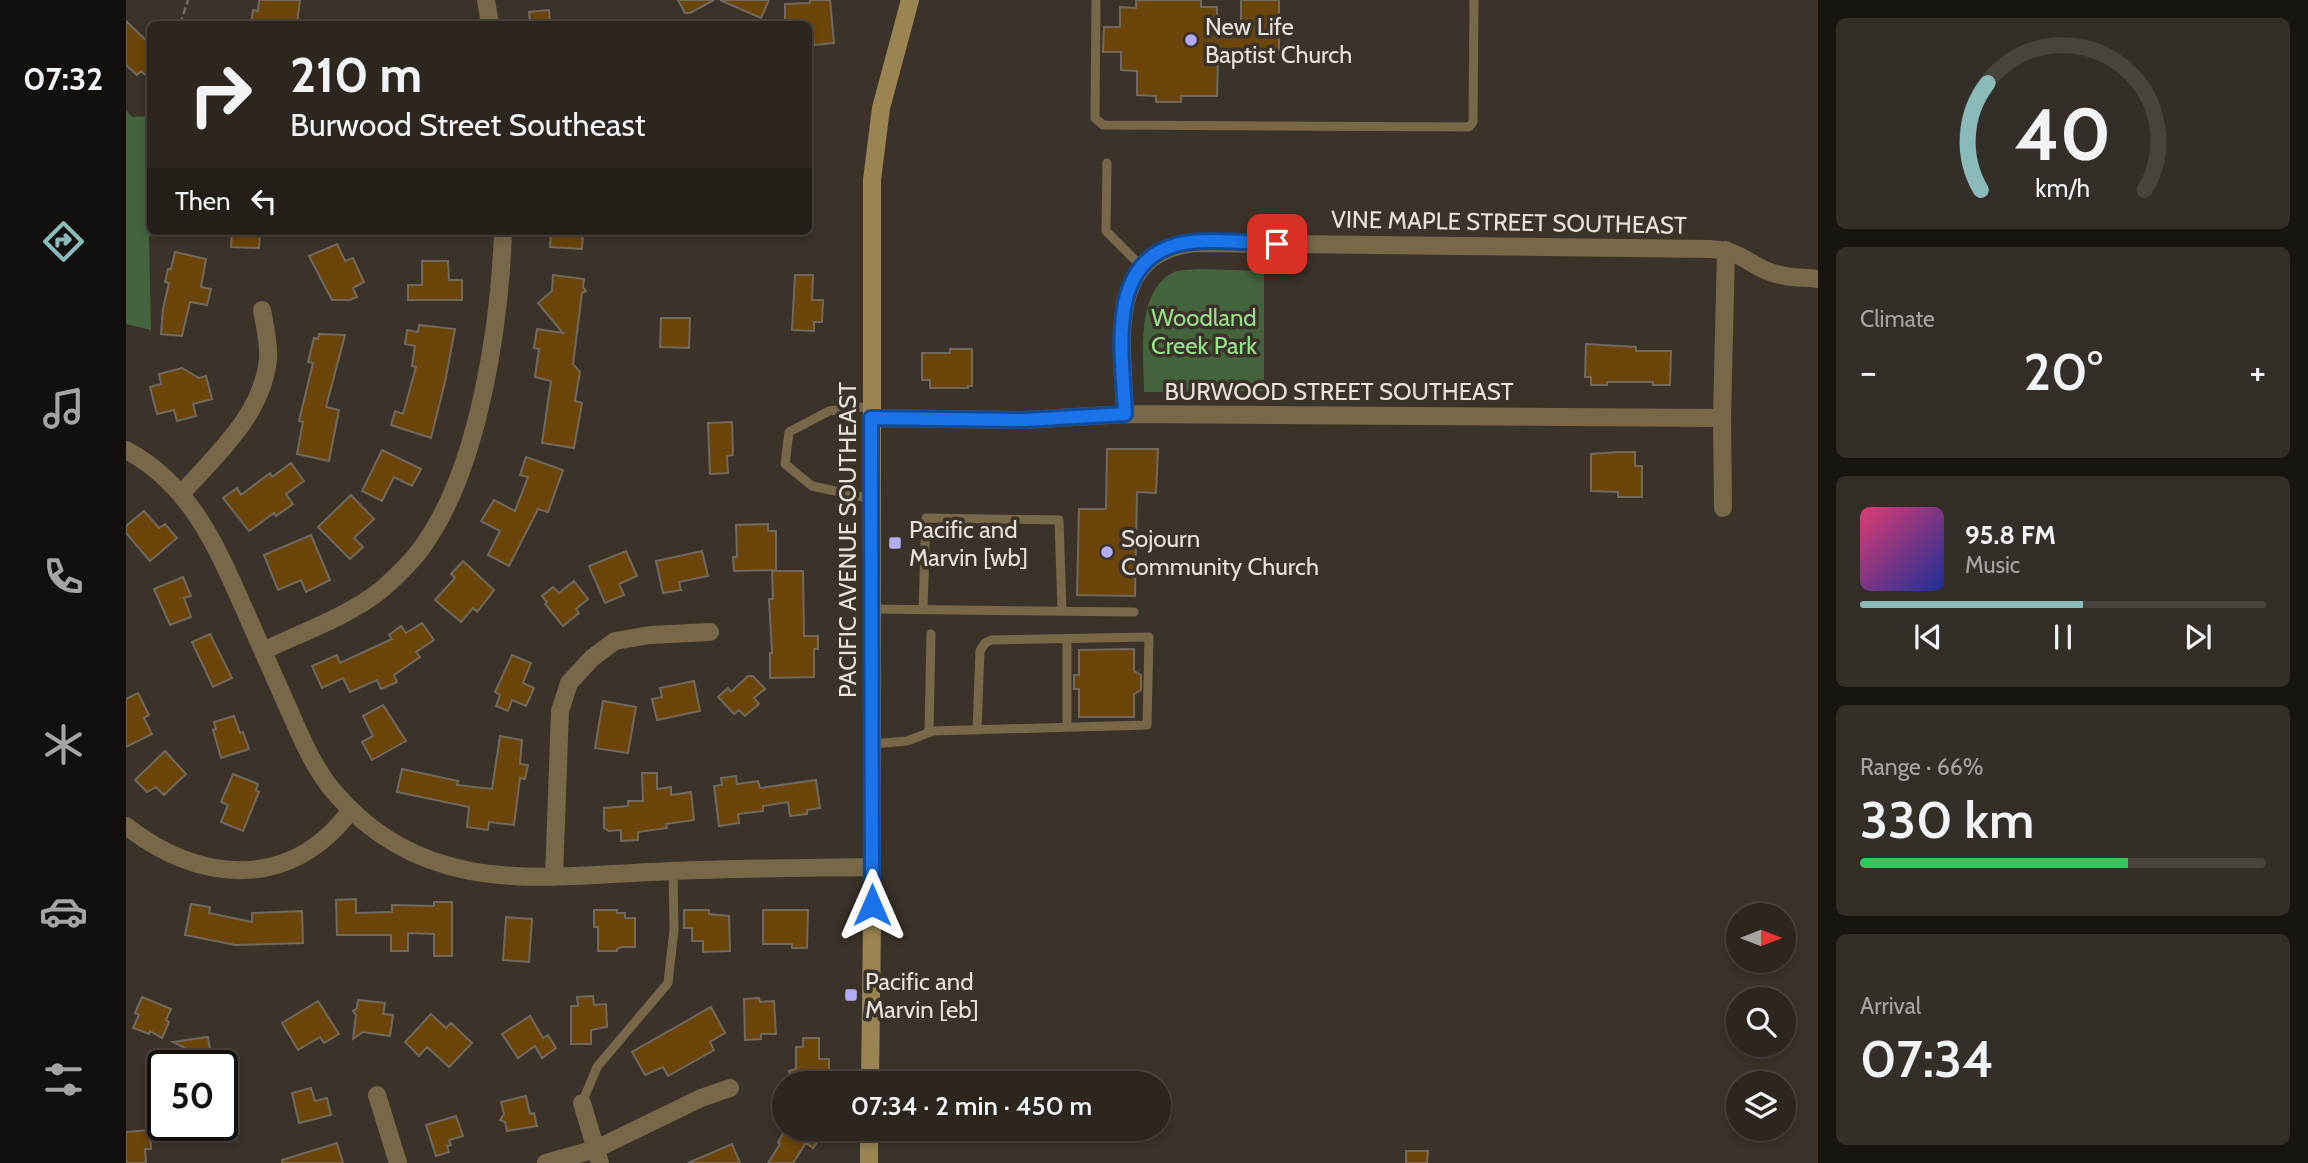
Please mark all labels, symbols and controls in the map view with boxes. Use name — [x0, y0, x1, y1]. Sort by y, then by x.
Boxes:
place label: New Life Baptist Church — [1205, 12, 1352, 69]
marker: New Life Baptist Church — [1183, 32, 1199, 48]
text: 210 m — [290, 45, 422, 104]
icon: right — [175, 49, 266, 140]
text: 07:32 — [23, 59, 103, 98]
text: 40 — [2015, 90, 2111, 178]
text: Burwood Street Southeast — [290, 105, 645, 144]
text: km/h — [2036, 172, 2090, 202]
icon: left — [245, 182, 283, 220]
text: Then — [175, 185, 231, 217]
street label: VINE MAPLE STREET SOUTHEAST — [1331, 204, 1687, 240]
pin — [1247, 214, 1307, 274]
icon: directions — [39, 217, 88, 266]
icon: arrive — [1258, 225, 1296, 263]
park label: Woodland Creek Park — [1151, 303, 1257, 360]
text: Climate — [1860, 305, 1935, 333]
text: 20° — [2023, 340, 2103, 403]
text: − — [1860, 348, 1877, 395]
text: + — [2249, 348, 2266, 395]
street label: BURWOOD STREET SOUTHEAST — [1164, 377, 1514, 406]
street label: PACIFIC AVENUE SOUTHEAST — [833, 382, 862, 698]
icon: music — [39, 384, 88, 433]
place label: Pacific and Marvin [wb] — [909, 515, 1028, 572]
text: 95.8 FM — [1965, 519, 2056, 551]
place label: Sojourn Community Church — [1121, 524, 1319, 581]
marker: Pacific and Marvin [wb] — [887, 535, 903, 551]
marker: Sojourn Community Church — [1099, 544, 1115, 560]
text: Music — [1965, 551, 2020, 579]
icon: phone — [39, 552, 88, 601]
icon: previous — [1909, 618, 1947, 656]
icon: pause — [2044, 618, 2082, 656]
icon: next — [2179, 618, 2217, 656]
icon: climate — [39, 720, 88, 769]
text: Range · 66% — [1860, 753, 1984, 781]
text: 330 km — [1860, 788, 2034, 851]
position arrow — [835, 868, 909, 942]
icon: car — [39, 887, 88, 936]
north arrow — [1726, 903, 1796, 973]
map controls — [1726, 903, 1796, 1141]
place label: Pacific and Marvin [eb] — [865, 967, 979, 1024]
marker: Pacific and Marvin [eb] — [843, 987, 859, 1003]
button: search — [1726, 987, 1796, 1057]
text: Arrival — [1860, 992, 1921, 1020]
text: 07:34 — [1860, 1027, 1994, 1090]
speed limit sign: 50 — [147, 1050, 238, 1141]
icon: filters — [39, 1055, 88, 1104]
button: layers — [1726, 1071, 1796, 1141]
text: 07:34 · 2 min · 450 m — [851, 1090, 1092, 1122]

